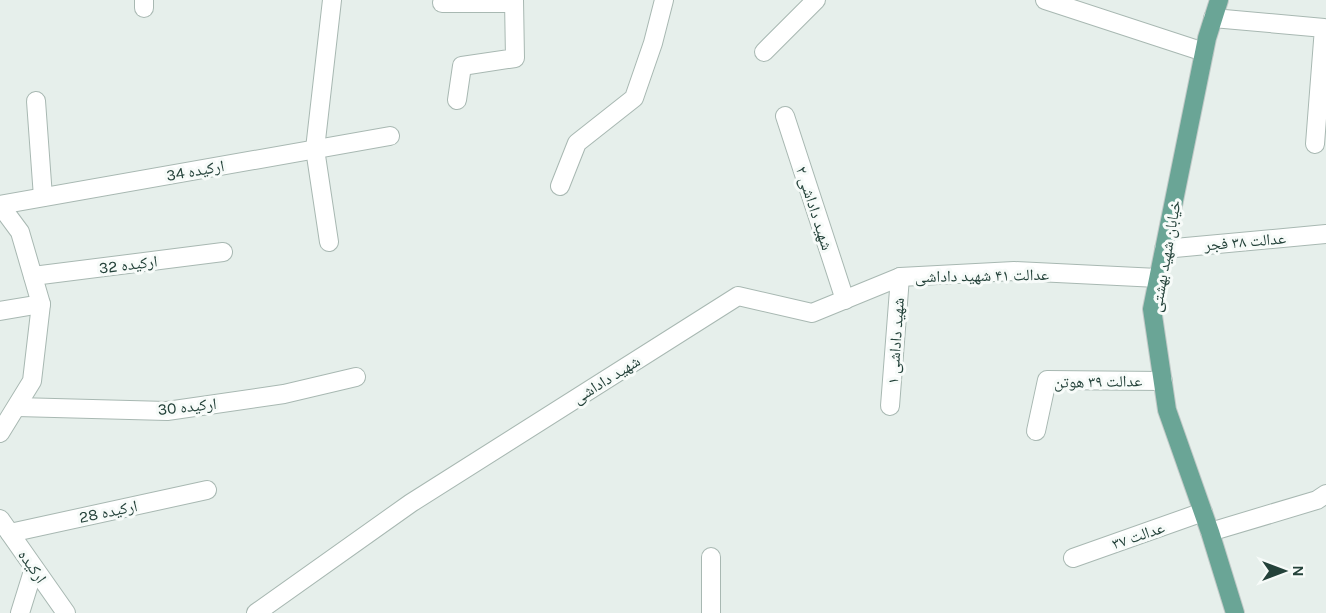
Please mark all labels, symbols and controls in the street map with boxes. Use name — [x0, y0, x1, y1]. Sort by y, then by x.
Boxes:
street label: ارکیده 34 — [165, 156, 226, 185]
street label: شهید داداشی ۲ — [791, 164, 837, 253]
street label: خیابان شهید بهشتی — [1146, 199, 1186, 314]
street label: عدالت ۳۸ فجر — [1202, 228, 1287, 255]
street label: ارکیده 32 — [98, 251, 159, 278]
street label: عدالت ۴۱ شهید داداشی — [915, 265, 1049, 287]
street label: شهید داداشی ۱ — [883, 297, 909, 385]
street label: شهید داداشی — [569, 351, 644, 409]
street label: عدالت ۳۹ هوتن — [1054, 371, 1142, 393]
street label: ارکیده 30 — [157, 394, 218, 419]
street label: ارکیده 28 — [77, 496, 139, 527]
street label: عدالت ۳۷ — [1109, 518, 1167, 553]
north arrow — [1254, 541, 1314, 601]
street label: ارکیده — [14, 546, 51, 587]
text: N — [1289, 565, 1308, 577]

